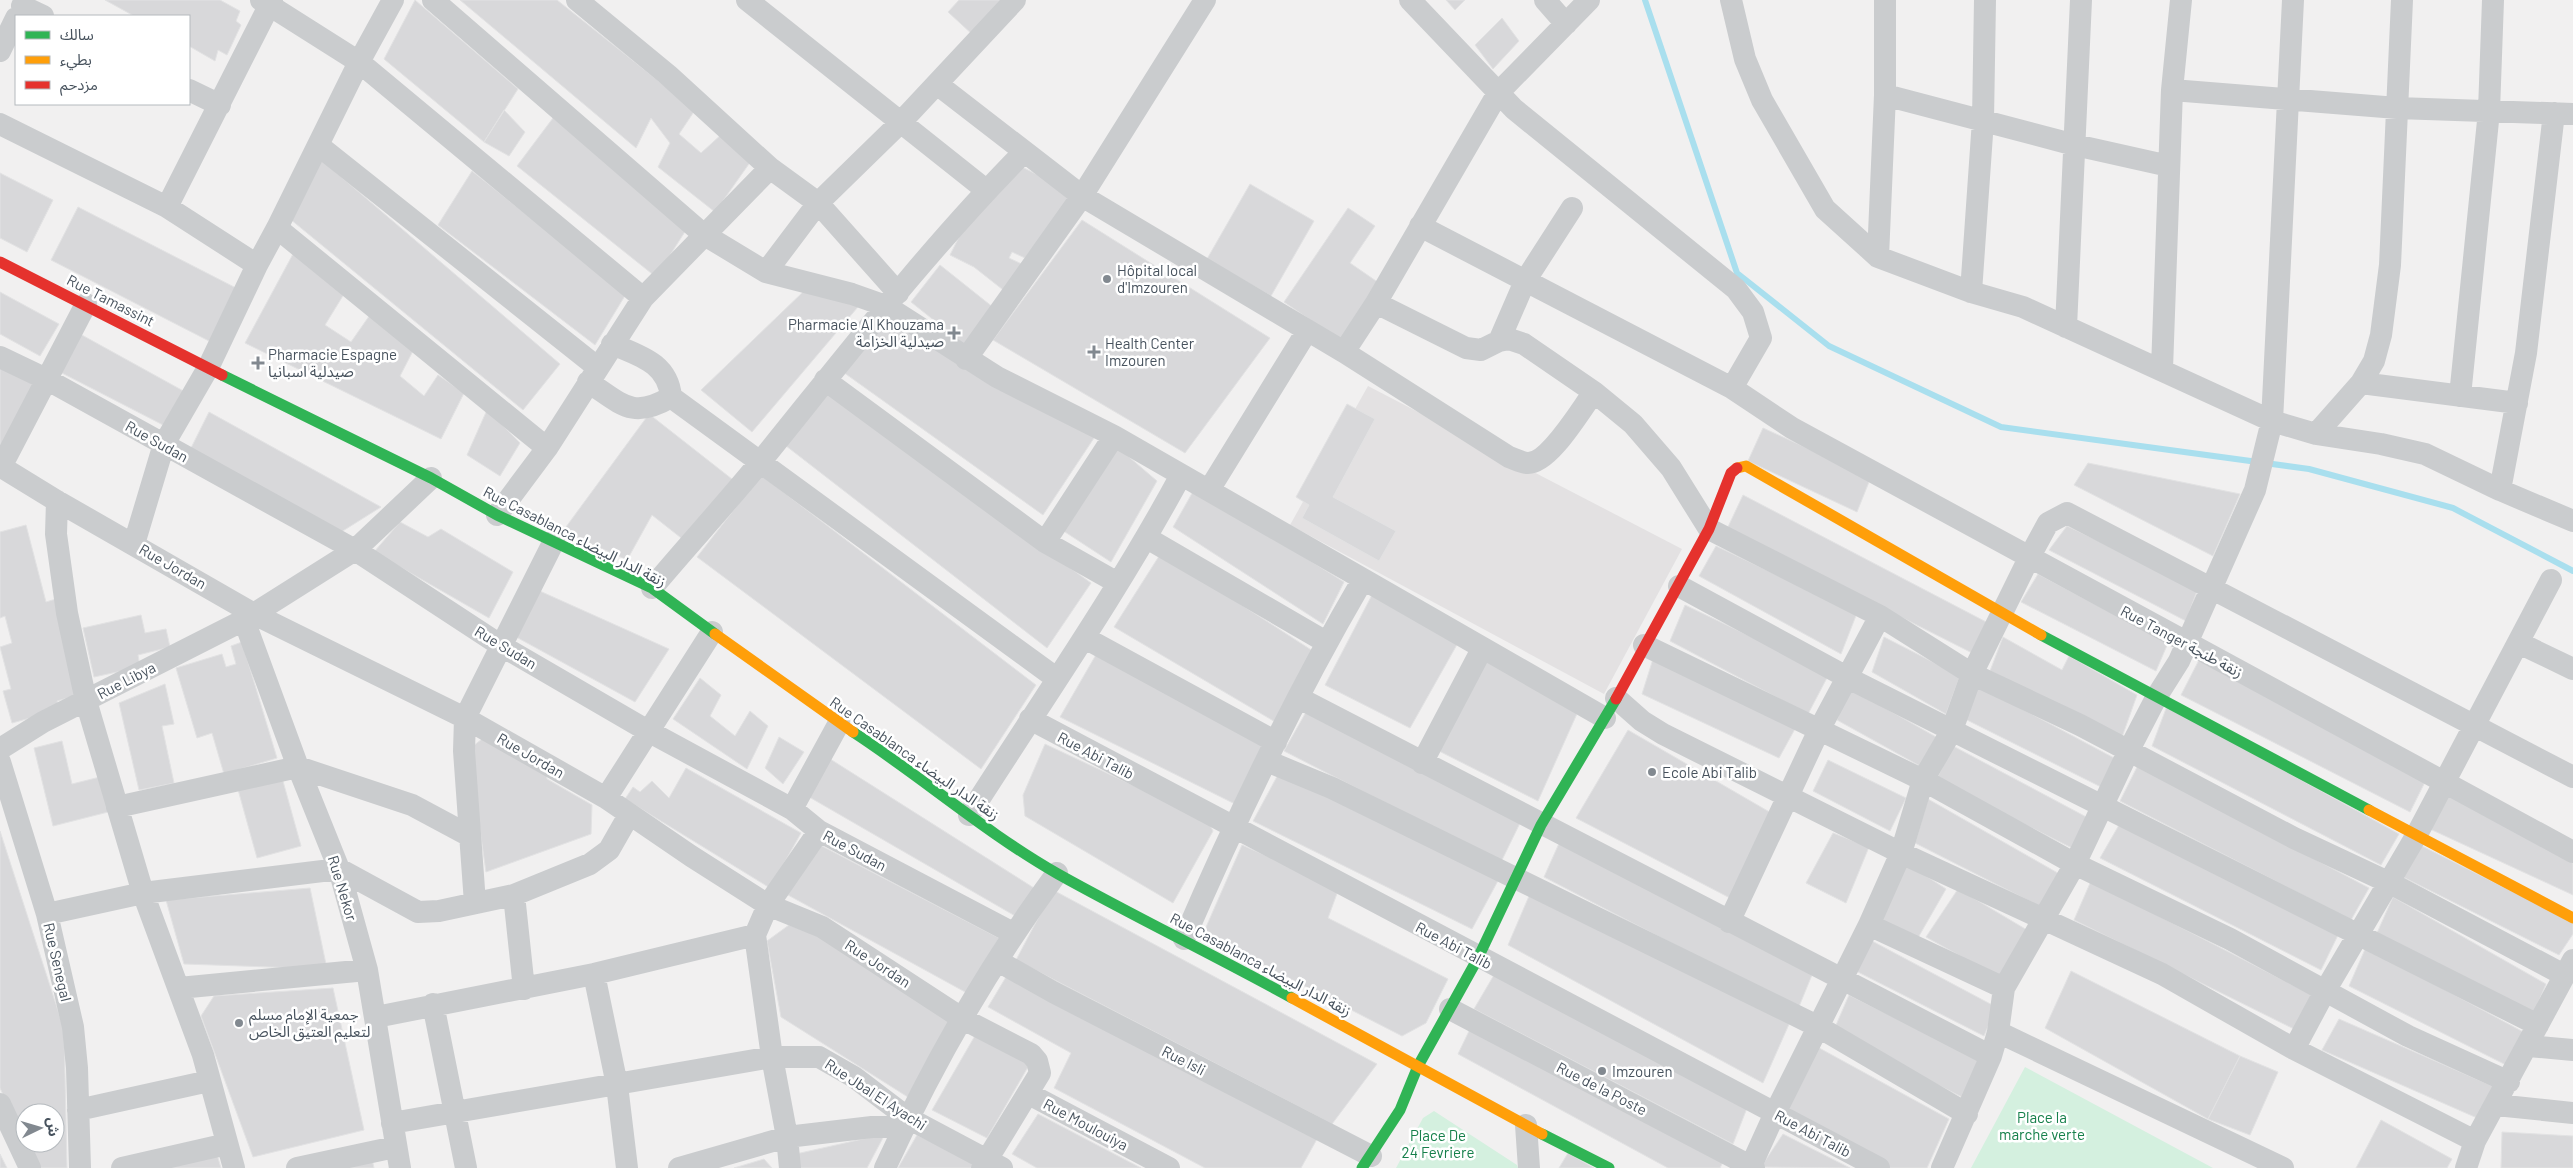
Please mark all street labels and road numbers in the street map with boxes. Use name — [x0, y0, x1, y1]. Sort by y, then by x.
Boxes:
street label: Rue Tamassint — [64, 270, 158, 330]
street label: Rue Sudan — [122, 416, 192, 466]
street label: Rue Casablanca زنقة الدار البيضاء — [480, 482, 669, 591]
street label: Rue Jordan — [136, 540, 210, 592]
street label: Rue Tanger زنقة طنجة — [2117, 601, 2246, 682]
street label: Rue Sudan — [472, 622, 540, 672]
street label: Rue Libya — [94, 658, 158, 702]
street label: Rue Casablanca زنقة الدار البيضاء — [826, 692, 1003, 824]
street label: Rue Abi Talib — [1055, 727, 1137, 783]
street label: Rue Jordan — [494, 729, 568, 781]
street label: Rue Sudan — [820, 826, 890, 874]
street label: Rue Nekor — [325, 853, 362, 923]
street label: Rue Casablanca زنقة الدار البيضاء — [1167, 908, 1355, 1020]
street label: Rue Abi Talib — [1413, 917, 1495, 973]
street label: Rue Senegal — [40, 921, 76, 1003]
street label: Rue Jordan — [842, 935, 914, 991]
street label: Rue Isli — [1159, 1041, 1209, 1079]
street label: Rue Jbal El Ayachi — [822, 1054, 930, 1134]
street label: Rue de la Poste — [1554, 1058, 1650, 1118]
street label: Rue Moulouiya — [1041, 1094, 1131, 1154]
street label: Rue Abi Talib — [1772, 1105, 1854, 1161]

